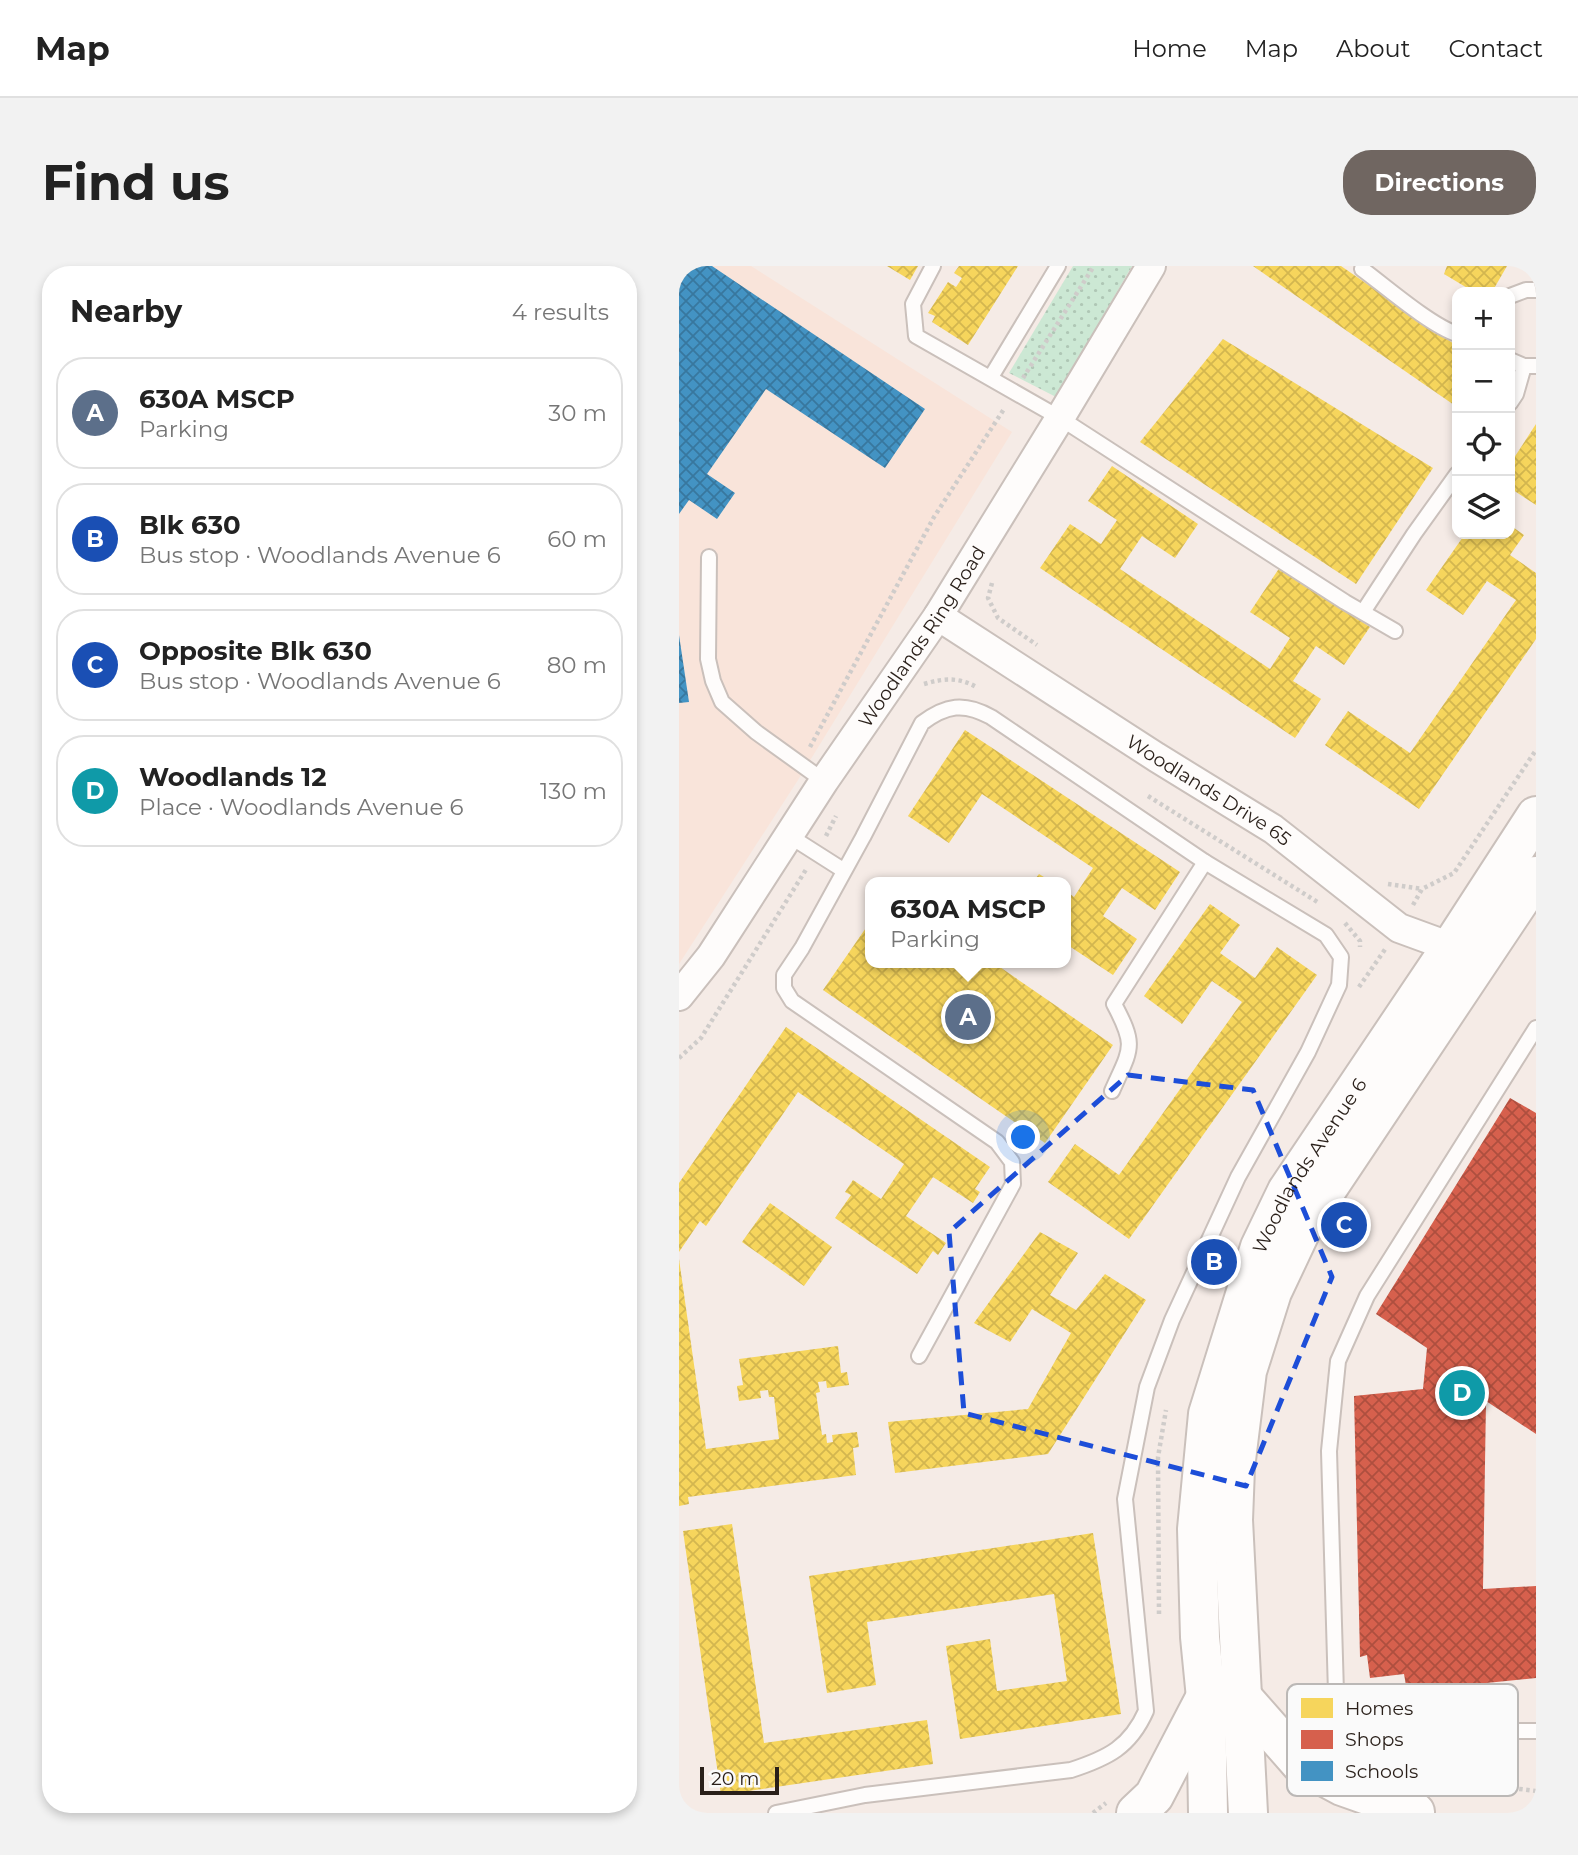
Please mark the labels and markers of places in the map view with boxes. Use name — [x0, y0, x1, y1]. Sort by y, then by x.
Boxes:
pin: A — [945, 991, 991, 1043]
pin: C — [1321, 1199, 1367, 1251]
pin: B — [1191, 1236, 1237, 1288]
pin: D — [1439, 1367, 1485, 1419]

